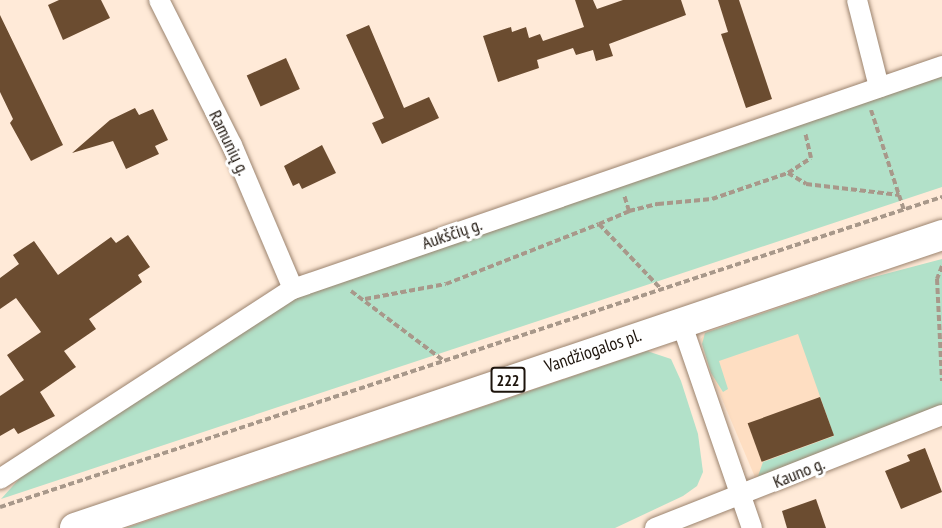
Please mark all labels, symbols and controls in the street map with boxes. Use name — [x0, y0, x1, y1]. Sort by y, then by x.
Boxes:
street label: Ramunių g. — [204, 107, 254, 179]
street label: Aukščių g. — [419, 214, 485, 254]
street label: Vandžiogalos pl. — [542, 324, 644, 378]
road number: 222 — [490, 367, 526, 393]
street label: Kauno g. — [770, 453, 828, 493]

